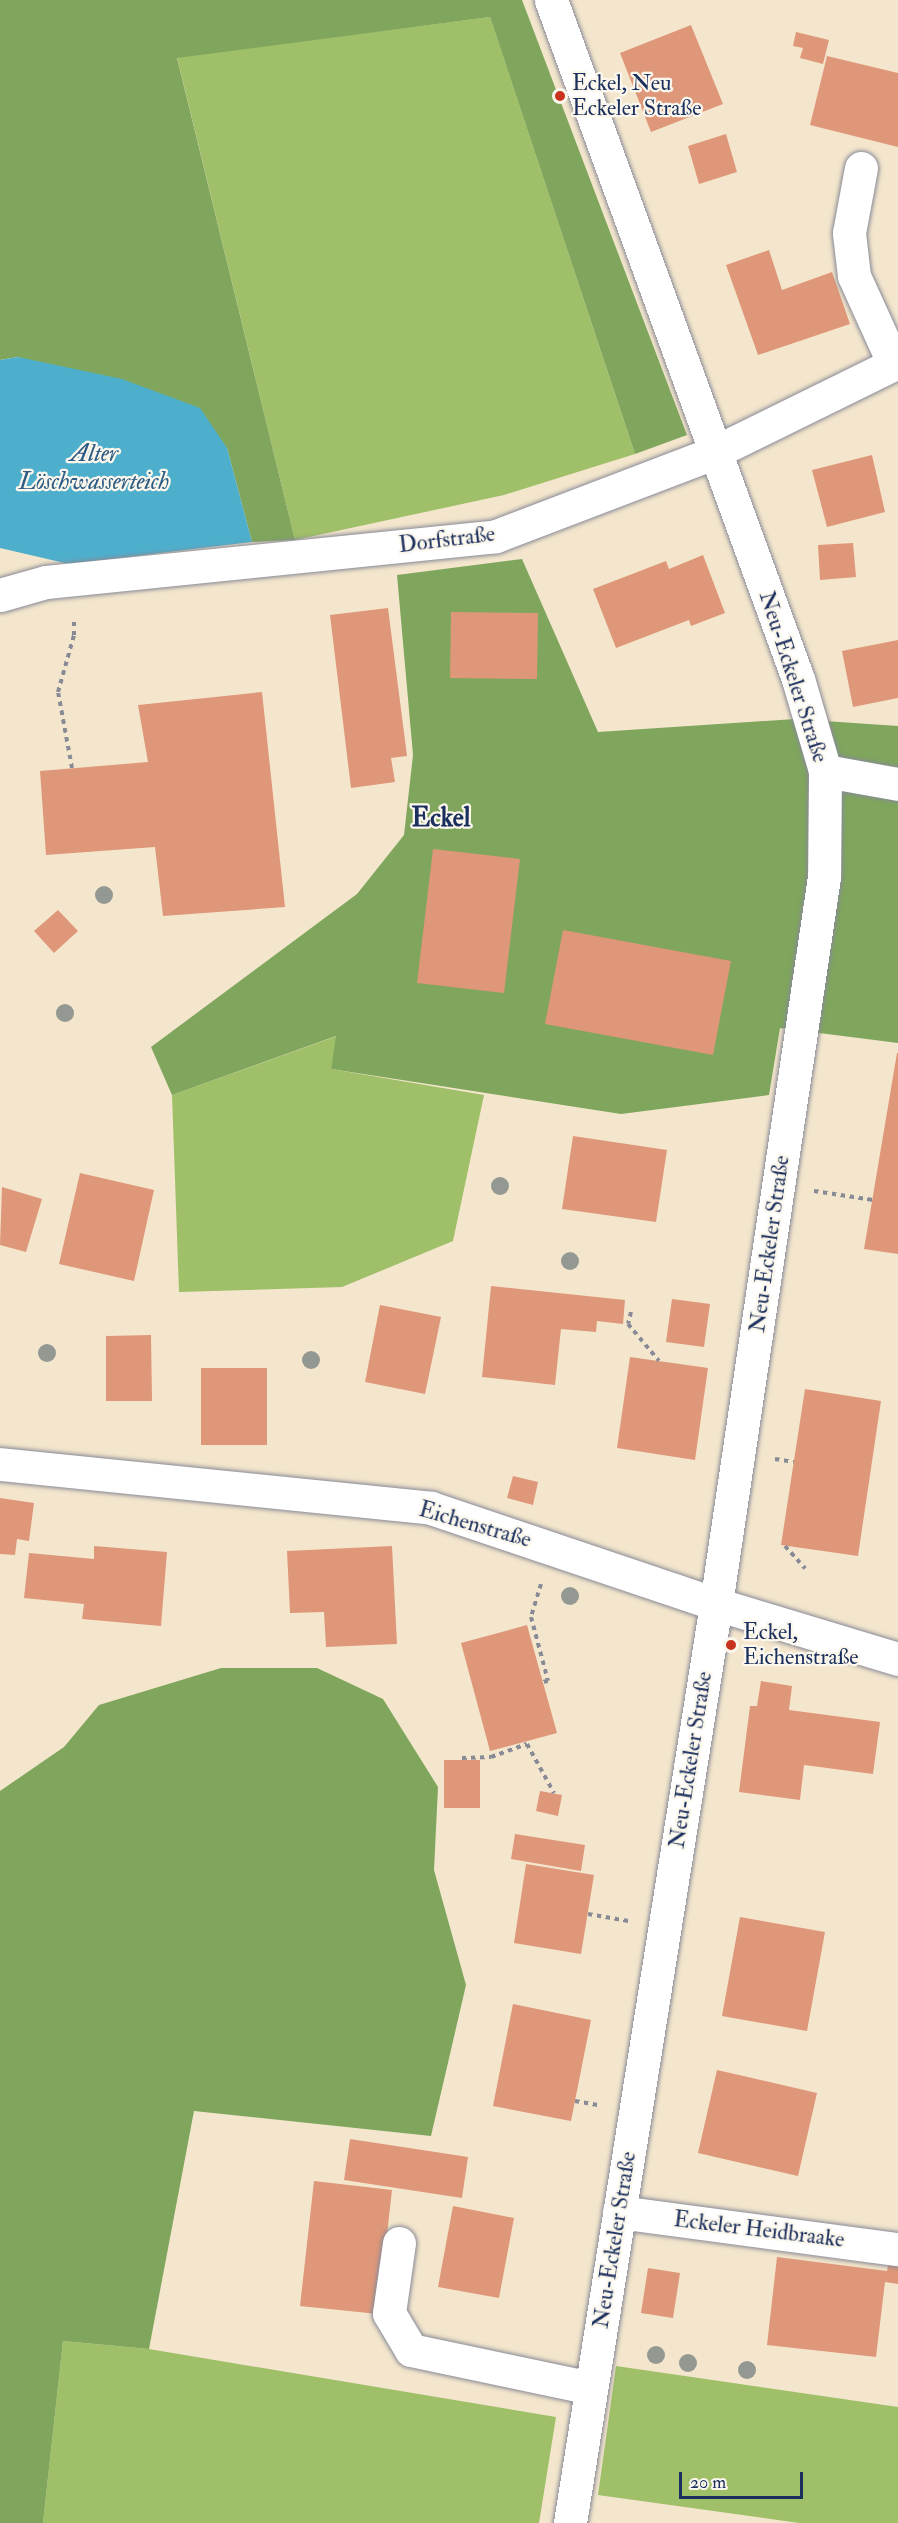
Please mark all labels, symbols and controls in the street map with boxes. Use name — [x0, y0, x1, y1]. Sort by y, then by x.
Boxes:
place label: Eckel, Neu Eckeler Straße — [572, 70, 701, 122]
marker: Eckel, Neu Eckeler Straße — [553, 89, 567, 103]
water label: Alter Löschwasserteich — [19, 440, 169, 496]
street label: Dorfstraße — [397, 521, 497, 559]
street label: Neu-Eckeler Straße — [753, 588, 833, 766]
district label: Eckel — [412, 803, 470, 835]
street label: Neu-Eckeler Straße — [745, 1154, 795, 1334]
street label: Eichenstraße — [416, 1496, 534, 1554]
place label: Eckel, Eichenstraße — [743, 1619, 859, 1670]
marker: Eckel, Eichenstraße — [724, 1638, 738, 1652]
street label: Neu-Eckeler Straße — [664, 1670, 718, 1850]
street label: Neu-Eckeler Straße — [588, 2150, 642, 2330]
street label: Eckeler Heidbraake — [672, 2206, 846, 2254]
scale bar — [682, 2460, 806, 2498]
text: 20 m — [690, 2471, 726, 2494]

